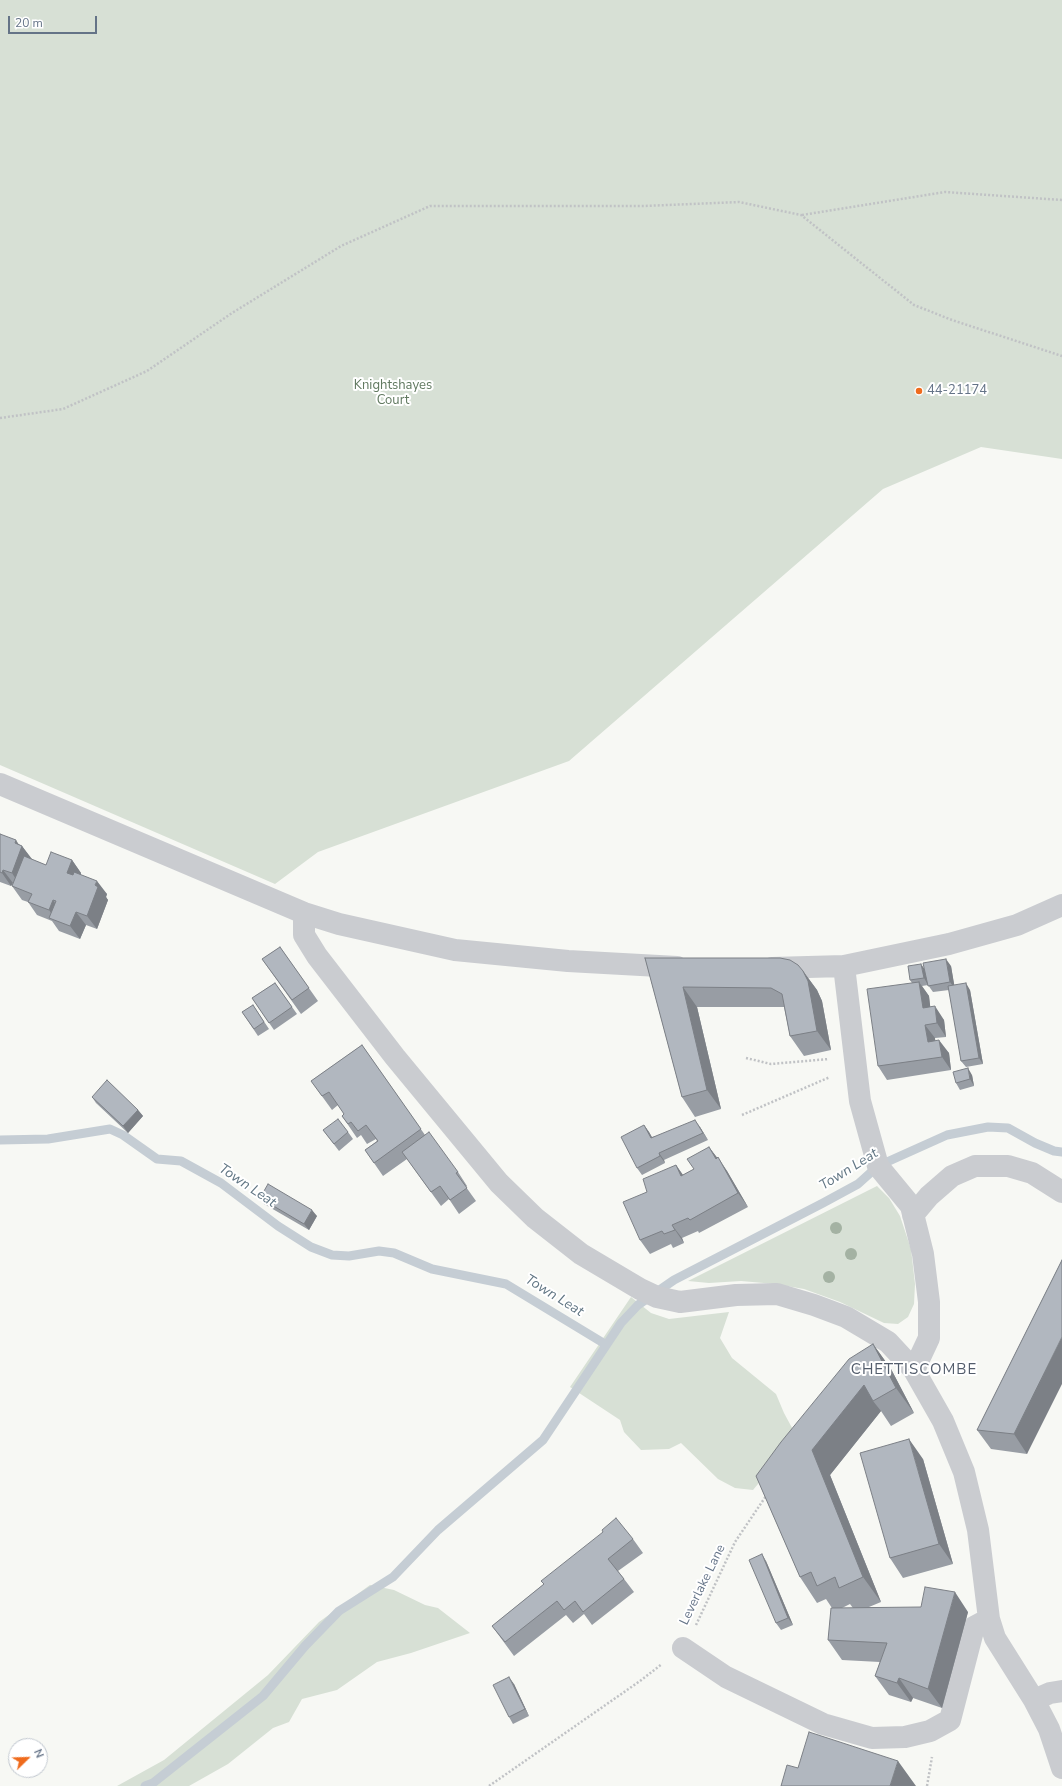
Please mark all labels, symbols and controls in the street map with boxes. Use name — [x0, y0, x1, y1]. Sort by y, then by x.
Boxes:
scale bar — [10, 8, 99, 34]
text: 20 m — [15, 15, 43, 31]
park label: Knightshayes Court — [354, 378, 432, 409]
place label: 44-21174 — [927, 383, 987, 399]
marker: 44-21174 — [914, 386, 924, 396]
water label: Town Leat — [817, 1145, 881, 1195]
water label: Town Leat — [215, 1161, 279, 1211]
water label: Town Leat — [522, 1271, 586, 1321]
district label: CHETTISCOMBE — [851, 1361, 977, 1379]
street label: Leverlake Lane — [677, 1542, 729, 1628]
north arrow — [8, 1738, 48, 1778]
text: N — [30, 1747, 47, 1760]

